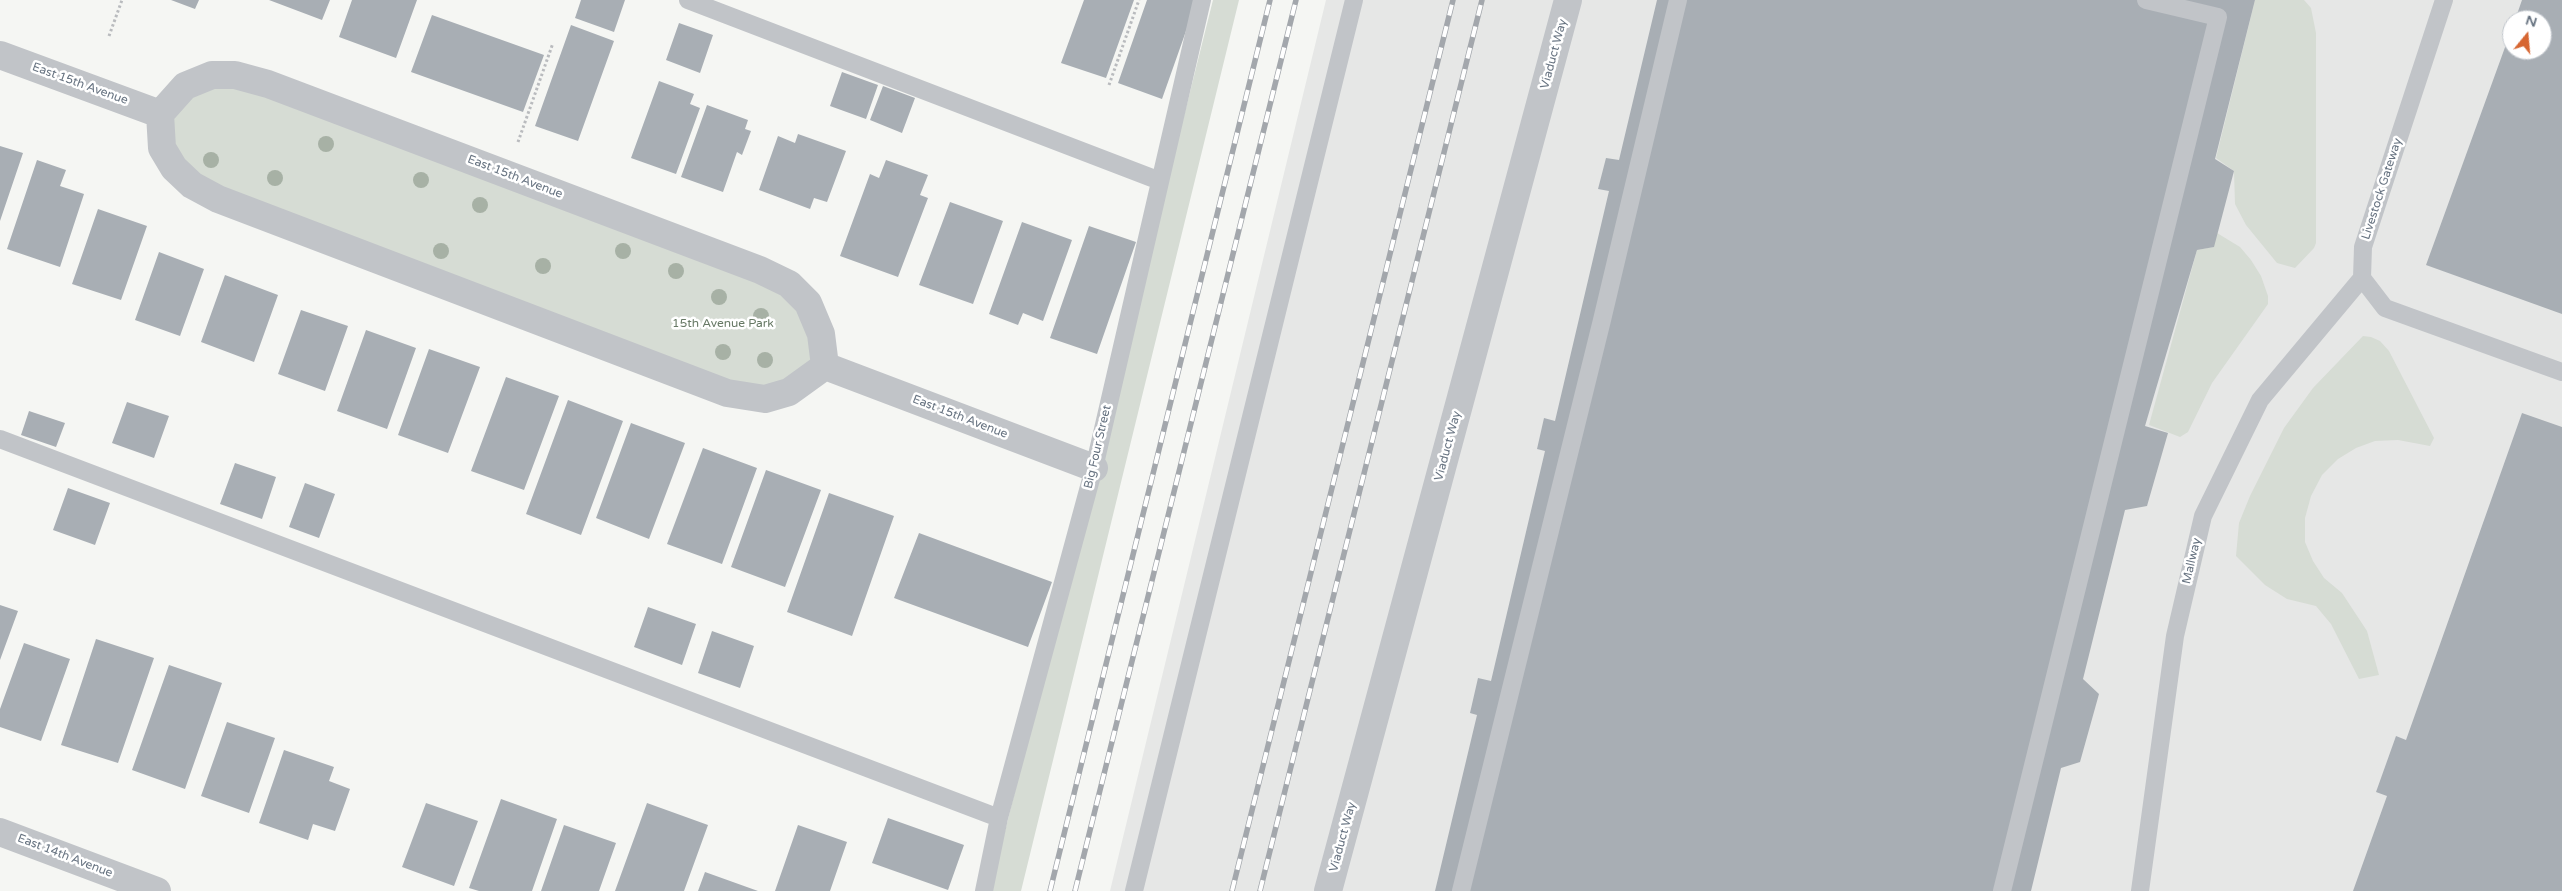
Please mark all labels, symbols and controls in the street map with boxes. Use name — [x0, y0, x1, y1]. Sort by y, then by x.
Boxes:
north arrow — [2502, 10, 2552, 60]
text: N — [2523, 11, 2539, 31]
street label: Viaduct Way — [1538, 18, 1570, 90]
street label: East 15th Avenue — [30, 60, 130, 108]
street label: Livestock Gateway — [2359, 136, 2405, 242]
street label: East 15th Avenue — [465, 152, 565, 202]
park label: 15th Avenue Park — [672, 317, 774, 331]
street label: East 15th Avenue — [910, 392, 1010, 442]
street label: Big Four Street — [1081, 404, 1115, 490]
street label: Viaduct Way — [1432, 410, 1464, 482]
street label: Mallway — [2180, 537, 2204, 585]
street label: Viaduct Way — [1327, 801, 1359, 873]
street label: East 14th Avenue — [15, 831, 115, 881]

